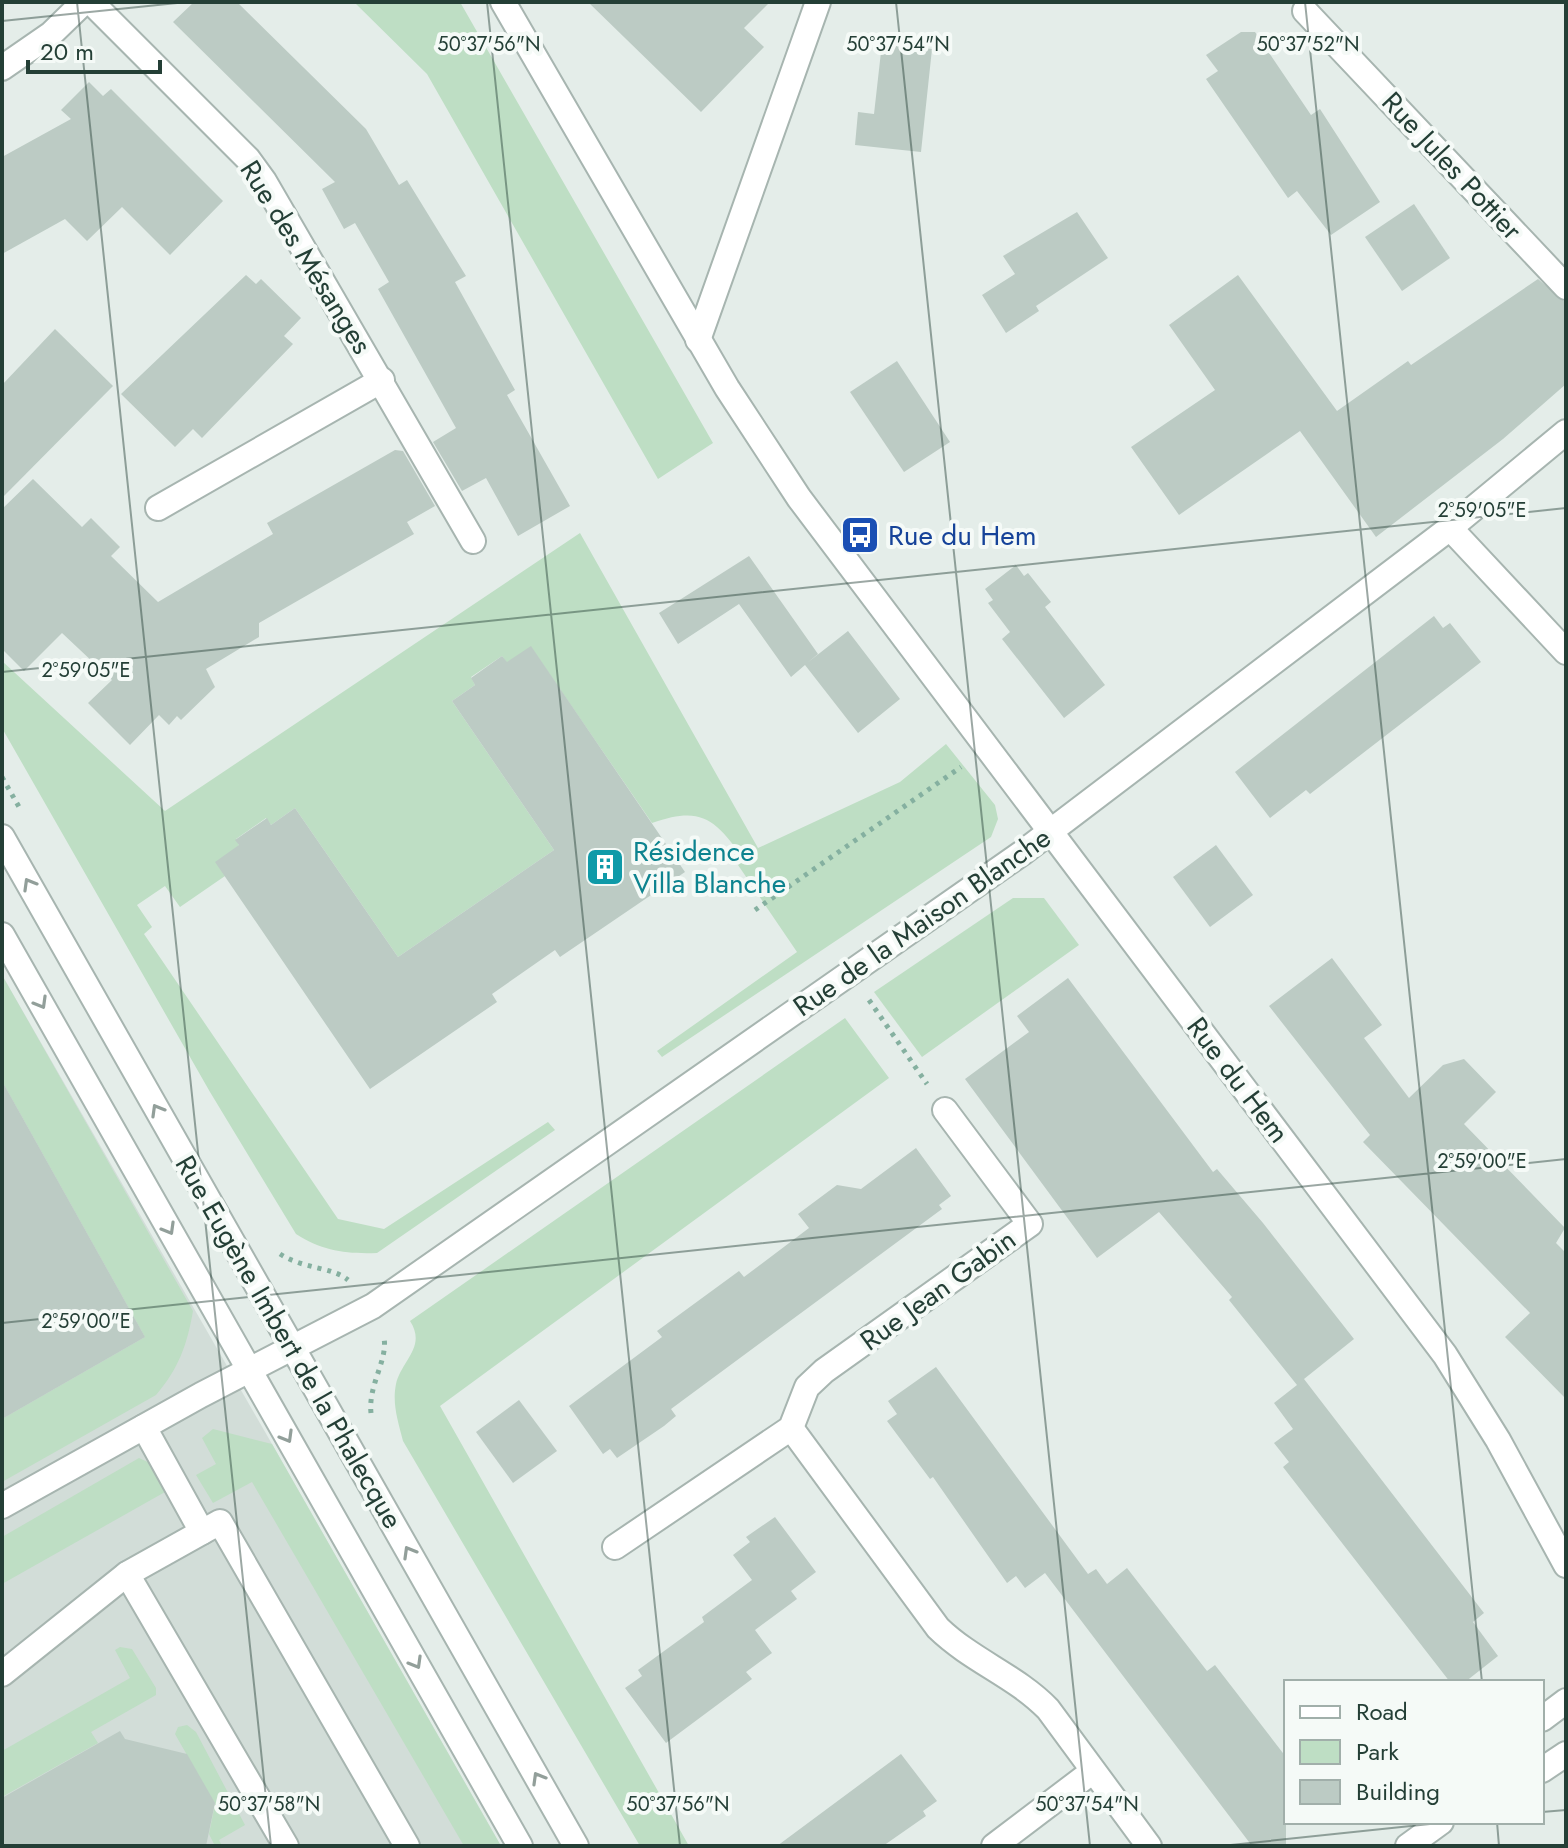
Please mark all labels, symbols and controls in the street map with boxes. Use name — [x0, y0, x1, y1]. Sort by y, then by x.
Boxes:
scale bar — [28, 24, 160, 74]
text: 50°37'56"N — [437, 30, 541, 59]
text: 50°37'54"N — [846, 30, 950, 59]
text: 50°37'52"N — [1256, 30, 1360, 59]
text: 20 m — [40, 34, 94, 69]
street label: Rue Jules Pottier — [1372, 83, 1532, 250]
street label: Rue des Mésanges — [230, 152, 382, 362]
text: 2°59'05"E — [1437, 496, 1527, 525]
bus stop icon: Rue du Hem — [839, 514, 881, 556]
place label: Rue du Hem — [888, 515, 1037, 556]
text: 2°59'05"E — [41, 656, 131, 685]
street label: Rue de la Maison Blanche — [785, 817, 1059, 1027]
place label: Résidence Villa Blanche — [633, 831, 786, 904]
building icon: Résidence Villa Blanche — [584, 846, 626, 888]
one-way arrow — [23, 878, 39, 893]
one-way arrow — [31, 995, 46, 1009]
street label: Rue du Hem — [1177, 1008, 1299, 1152]
one-way arrow — [151, 1104, 167, 1119]
text: 2°59'00"E — [1437, 1147, 1527, 1176]
street label: Rue Eugène Imbert de la Phalecque — [165, 1148, 413, 1536]
street label: Rue Jean Gabin — [852, 1219, 1024, 1361]
one-way arrow — [159, 1220, 175, 1235]
text: 2°59'00"E — [41, 1307, 131, 1336]
one-way arrow — [277, 1429, 293, 1443]
one-way arrow — [403, 1546, 419, 1561]
one-way arrow — [406, 1654, 422, 1669]
legend — [1284, 1680, 1544, 1824]
text: Road — [1356, 1694, 1408, 1729]
text: Park — [1356, 1734, 1399, 1769]
one-way arrow — [532, 1772, 548, 1787]
text: Building — [1356, 1774, 1440, 1809]
text: 50°37'58"N — [218, 1790, 320, 1819]
text: 50°37'56"N — [626, 1790, 730, 1819]
text: 50°37'54"N — [1035, 1790, 1139, 1819]

